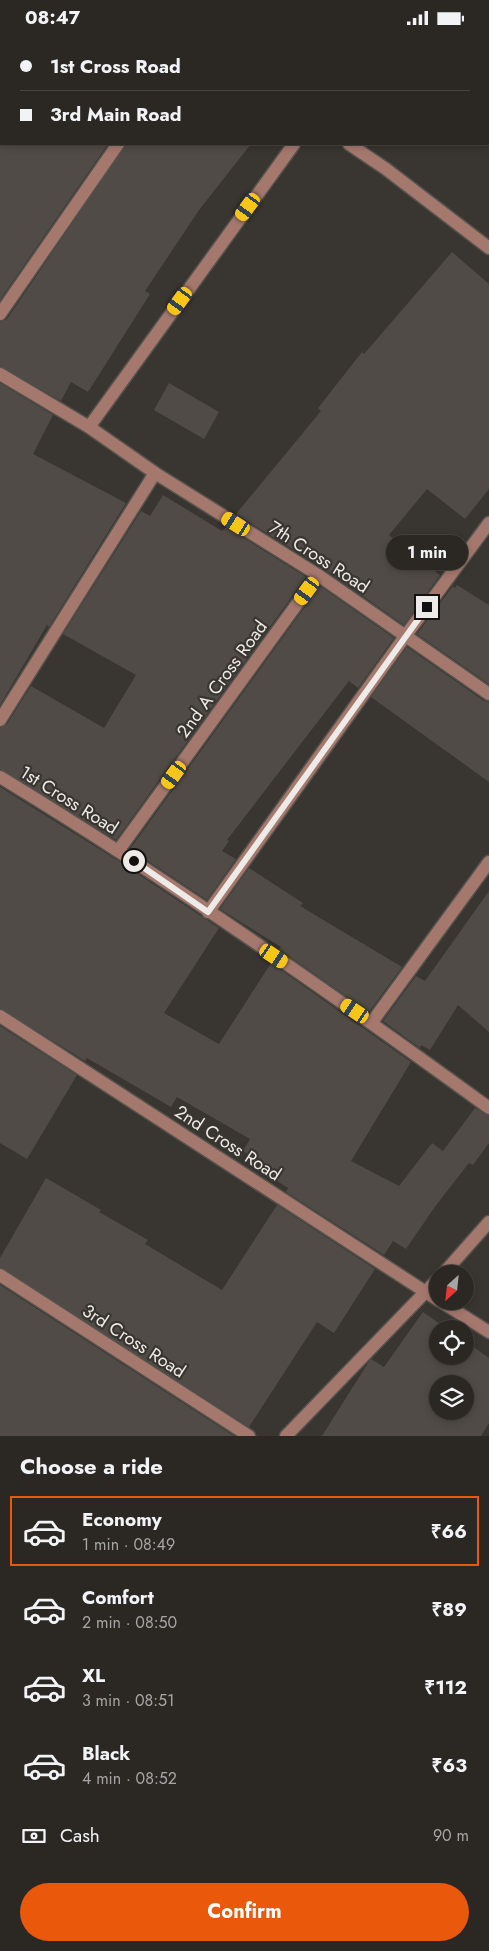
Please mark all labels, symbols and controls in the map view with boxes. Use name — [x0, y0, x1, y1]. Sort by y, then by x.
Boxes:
text: 08:47 — [25, 4, 80, 31]
text: 1st Cross Road — [50, 53, 181, 80]
text: 3rd Main Road — [50, 101, 182, 128]
car — [233, 190, 262, 224]
car — [165, 284, 194, 318]
car — [219, 510, 252, 538]
street label: 7th Cross Road — [264, 515, 374, 599]
callout: 1 min — [386, 535, 468, 569]
text: 1 min — [407, 541, 447, 564]
car — [292, 574, 321, 608]
route end — [416, 596, 438, 618]
street label: 2nd A Cross Road — [171, 615, 273, 743]
car — [159, 758, 188, 792]
street label: 1st Cross Road — [15, 759, 123, 841]
route start — [123, 850, 145, 872]
car — [257, 941, 290, 971]
car — [338, 996, 371, 1026]
street label: 2nd Cross Road — [170, 1099, 286, 1187]
north arrow — [429, 1265, 474, 1310]
map controls — [429, 1265, 474, 1420]
street label: 3rd Cross Road — [77, 1298, 191, 1384]
button: locate — [429, 1320, 474, 1365]
button: layers — [429, 1375, 474, 1420]
text: Choose a ride — [20, 1450, 163, 1482]
text: Economy — [82, 1506, 162, 1533]
icon: car — [22, 1509, 67, 1554]
text: ₹66 — [431, 1518, 467, 1545]
text: 1 min · 08:49 — [82, 1533, 175, 1556]
text: Comfort — [82, 1584, 154, 1611]
icon: car — [22, 1587, 67, 1632]
text: ₹89 — [432, 1596, 467, 1623]
text: 2 min · 08:50 — [82, 1611, 177, 1634]
text: XL — [82, 1662, 105, 1689]
icon: car — [22, 1665, 67, 1710]
text: ₹112 — [424, 1674, 467, 1701]
text: 3 min · 08:51 — [82, 1689, 174, 1712]
text: Black — [82, 1740, 130, 1767]
icon: car — [22, 1743, 67, 1788]
text: ₹63 — [432, 1752, 467, 1779]
text: 4 min · 08:52 — [82, 1767, 177, 1790]
icon: cash — [20, 1822, 48, 1850]
text: Cash — [60, 1822, 100, 1849]
text: 90 m — [433, 1824, 469, 1847]
button: Confirm — [20, 1883, 469, 1941]

